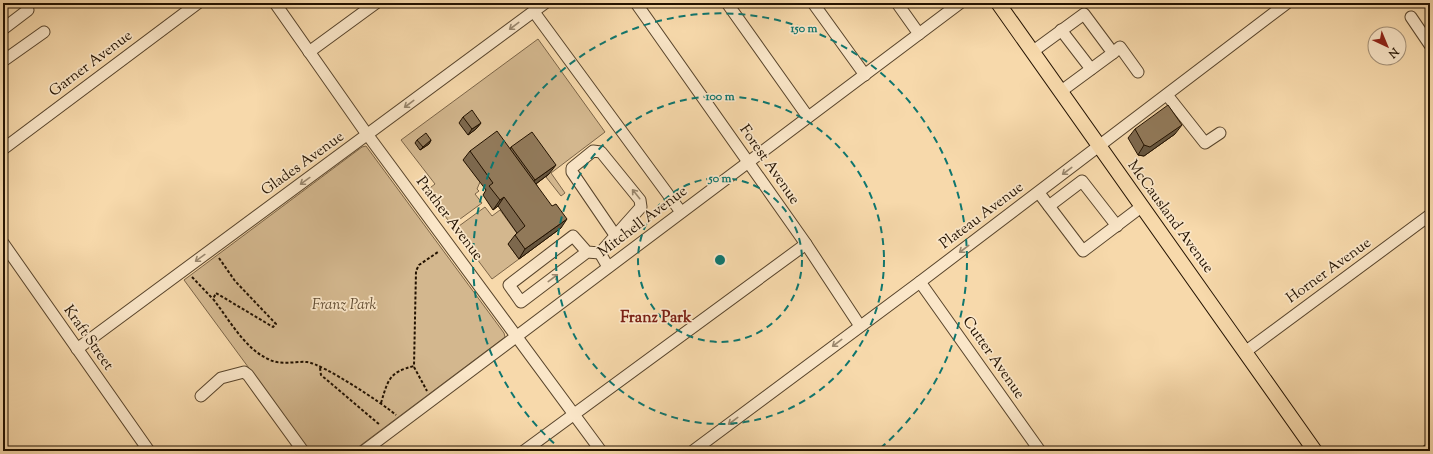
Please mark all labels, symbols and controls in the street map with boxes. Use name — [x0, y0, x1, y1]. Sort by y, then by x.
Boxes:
text: 150 m — [789, 20, 818, 38]
one-way arrow — [508, 22, 519, 30]
street label: Garner Avenue — [45, 26, 137, 102]
north arrow — [1367, 26, 1407, 66]
text: N — [1384, 43, 1403, 61]
text: 100 m — [704, 88, 735, 106]
one-way arrow — [404, 100, 415, 108]
street label: Forest Avenue — [734, 121, 804, 209]
street label: Glades Avenue — [257, 127, 349, 201]
street label: McCausland Avenue — [1122, 156, 1218, 278]
one-way arrow — [1062, 167, 1073, 175]
text: 50 m — [708, 170, 732, 188]
street label: Prather Avenue — [410, 173, 488, 265]
one-way arrow — [299, 177, 310, 185]
street label: Plateau Avenue — [936, 177, 1028, 255]
street label: Mitchell Avenue — [594, 181, 692, 263]
one-way arrow — [631, 189, 640, 200]
street label: Horner Avenue — [1282, 233, 1376, 309]
one-way arrow — [958, 245, 969, 253]
centre of rings — [713, 253, 727, 267]
one-way arrow — [195, 254, 206, 262]
one-way arrow — [547, 274, 558, 282]
park label: Franz Park — [312, 295, 377, 316]
street label: Kraft Street — [58, 301, 118, 375]
district label: Franz Park — [620, 307, 692, 330]
street label: Cutter Avenue — [957, 312, 1029, 404]
one-way arrow — [832, 339, 843, 348]
one-way arrow — [727, 417, 738, 426]

